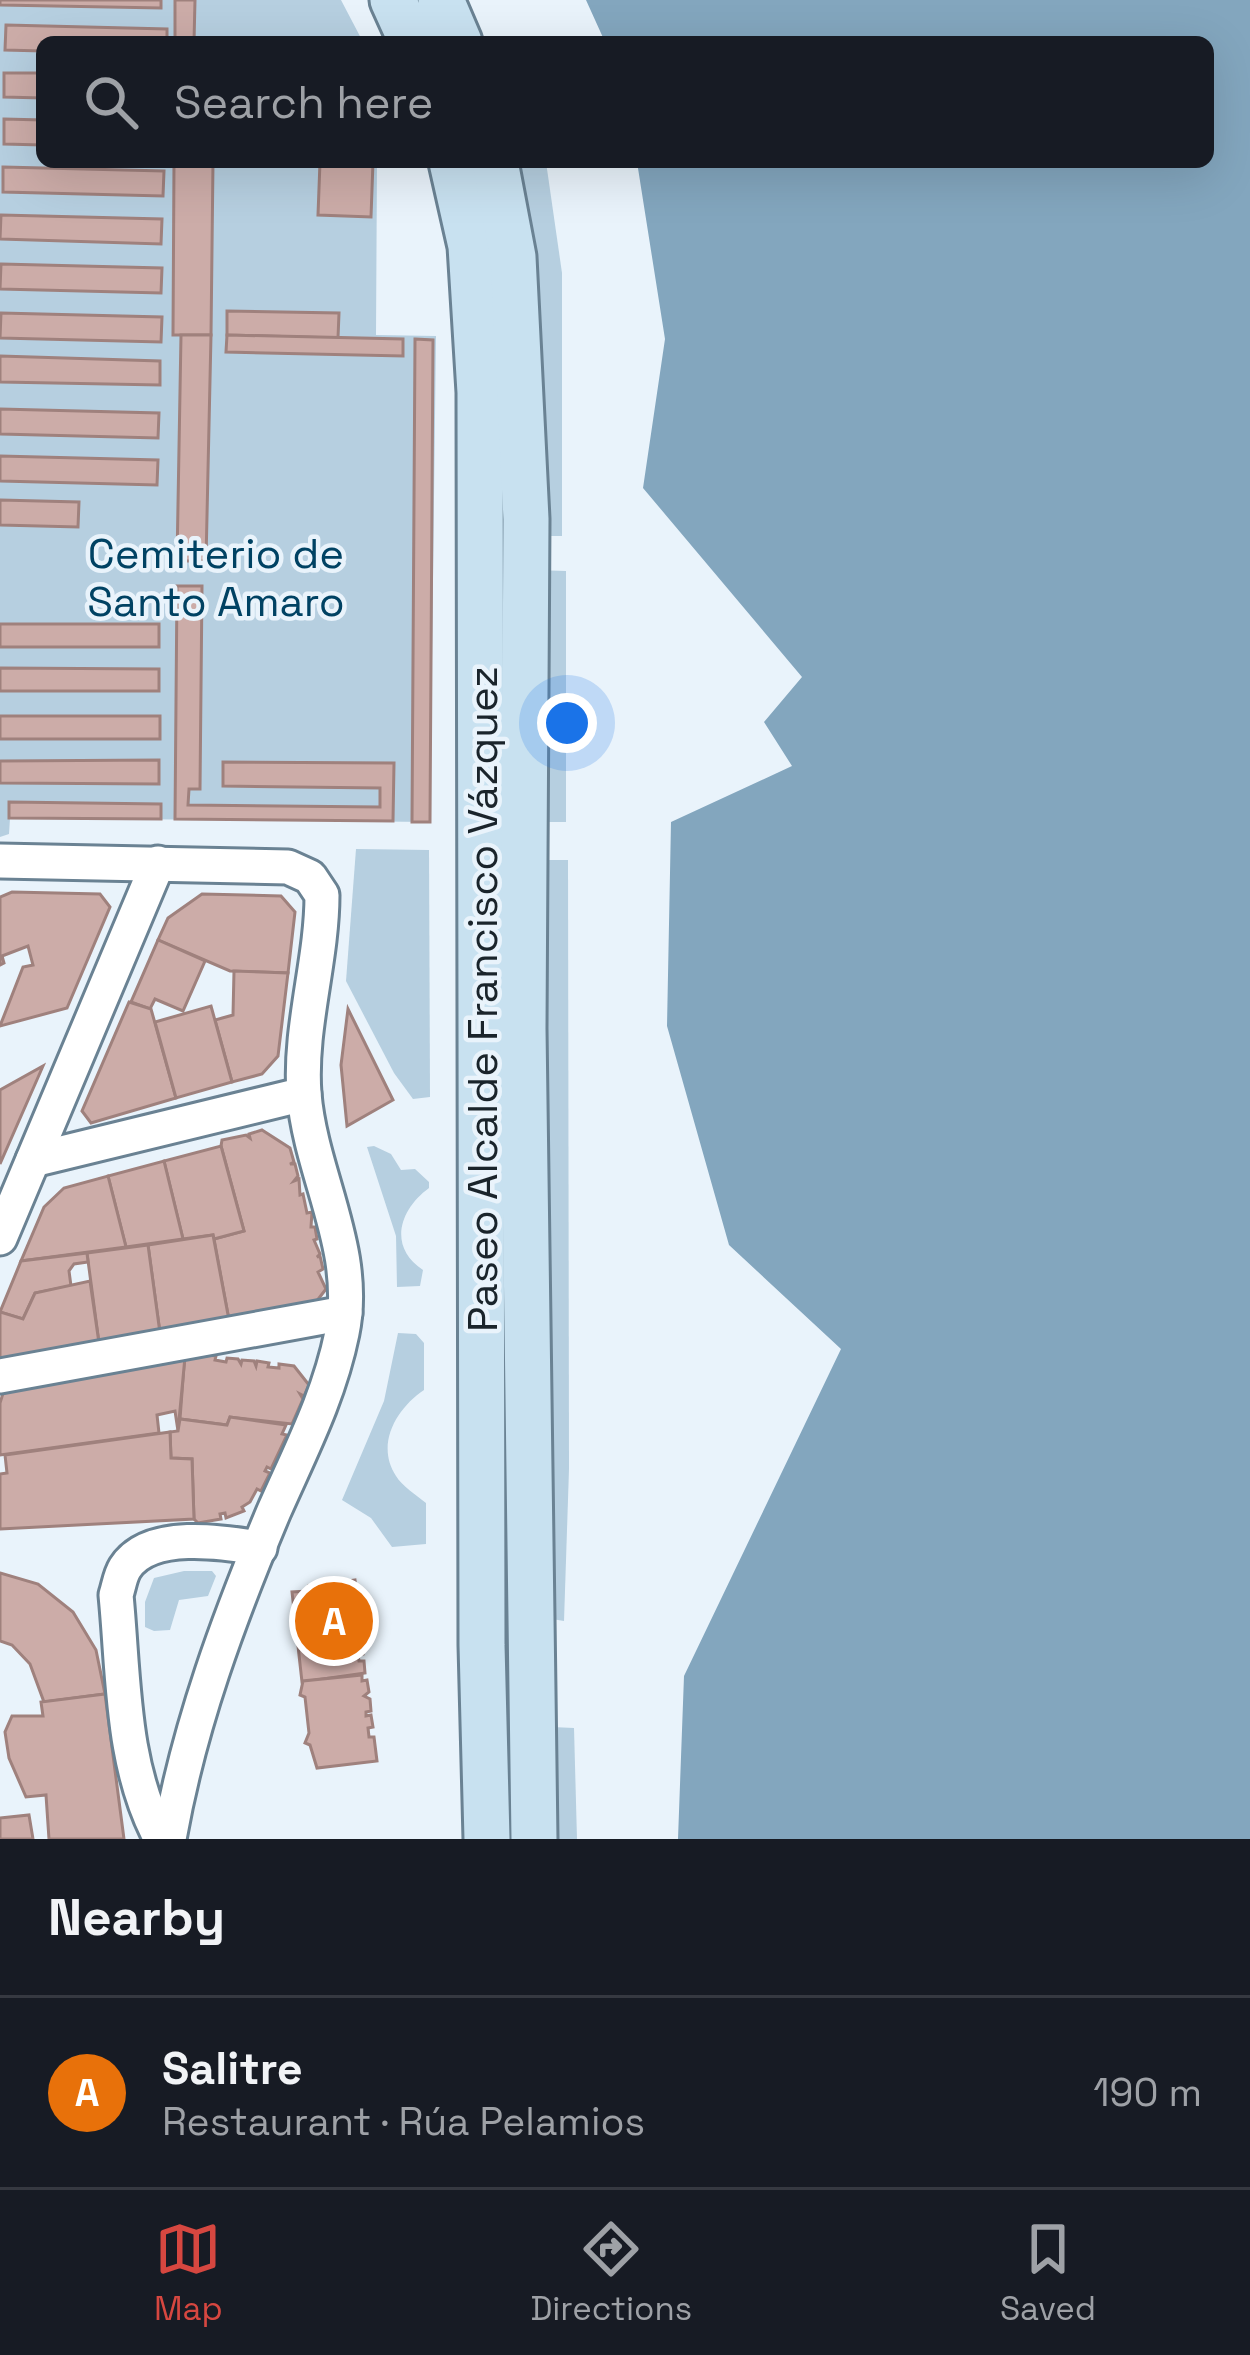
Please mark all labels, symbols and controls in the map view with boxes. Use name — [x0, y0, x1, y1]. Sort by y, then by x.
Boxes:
search box — [36, 36, 1214, 168]
icon: search — [78, 69, 144, 135]
text: Search here — [174, 74, 433, 131]
park label: Cemiterio de Santo Amaro — [87, 527, 345, 628]
street label: Paseo Alcalde Francisco Vázquez — [456, 666, 509, 1332]
your location — [537, 693, 597, 753]
pin: A — [295, 1576, 373, 1666]
text: Nearby — [48, 1885, 225, 1950]
text: Salitre — [162, 2040, 303, 2097]
text: A — [75, 2068, 99, 2117]
text: 190 m — [1093, 2068, 1202, 2117]
text: Restaurant · Rúa Pelamios — [162, 2097, 645, 2146]
tab: Map — [154, 2216, 223, 2330]
tab: Directions — [530, 2216, 692, 2330]
tab: Saved — [1000, 2216, 1096, 2330]

